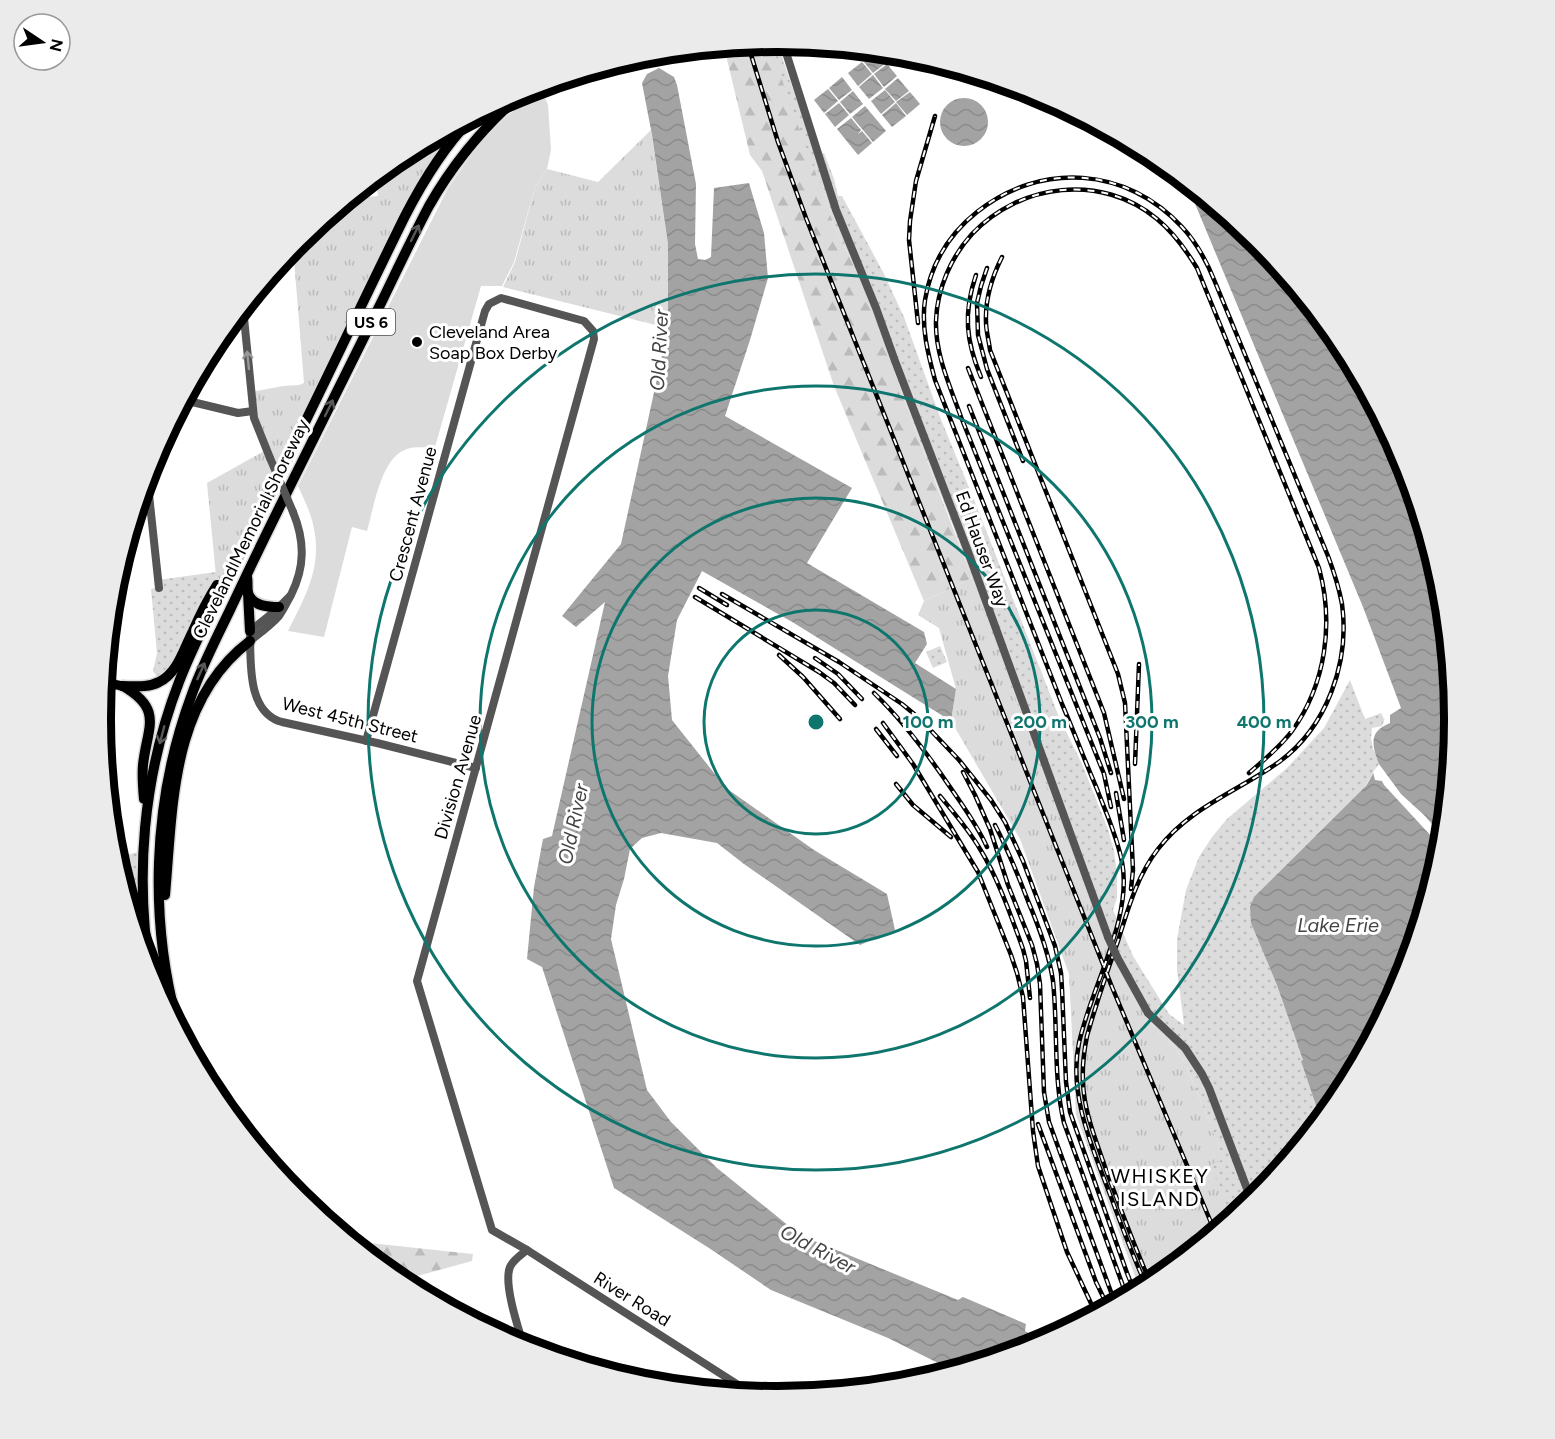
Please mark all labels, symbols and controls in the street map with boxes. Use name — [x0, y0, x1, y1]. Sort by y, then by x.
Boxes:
north arrow — [12, 12, 72, 72]
text: N — [45, 37, 67, 53]
one-way arrow — [410, 225, 421, 243]
water label: Old River — [645, 307, 673, 391]
road number: US 6 — [347, 309, 395, 335]
place label: Cleveland Area Soap Box Derby — [429, 321, 558, 364]
marker: Cleveland Area Soap Box Derby — [410, 335, 424, 349]
one-way arrow — [242, 350, 253, 370]
one-way arrow — [323, 400, 335, 418]
street label: Cleveland Memorial Shoreway — [188, 415, 314, 643]
street label: Crescent Avenue — [384, 444, 442, 584]
street label: Ed Hauser Way — [951, 488, 1013, 611]
one-way arrow — [197, 662, 208, 680]
street label: West 45th Street — [280, 692, 420, 748]
text: 100 m — [903, 711, 953, 733]
text: 200 m — [1013, 711, 1067, 733]
text: 300 m — [1125, 711, 1179, 733]
text: 400 m — [1237, 711, 1291, 733]
street label: Division Avenue — [430, 712, 486, 842]
centre of rings — [806, 712, 826, 732]
one-way arrow — [155, 726, 167, 745]
water label: Old River — [553, 780, 593, 866]
water label: Lake Erie — [1297, 913, 1379, 937]
district label: WHISKEY ISLAND — [1111, 1164, 1209, 1211]
water label: Old River — [776, 1219, 861, 1279]
street label: River Road — [590, 1267, 674, 1331]

